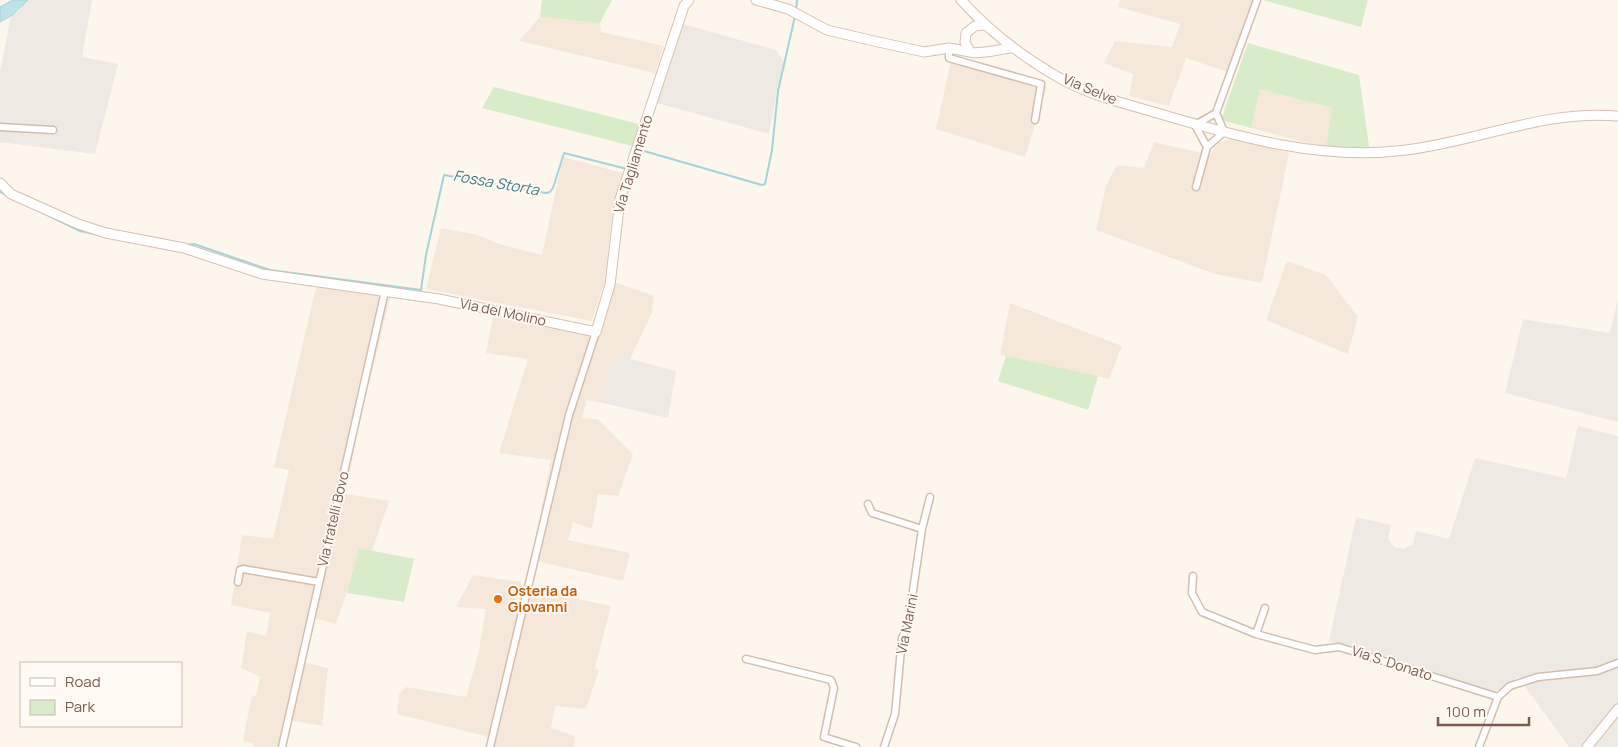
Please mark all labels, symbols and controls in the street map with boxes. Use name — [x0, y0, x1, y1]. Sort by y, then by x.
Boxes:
street label: Via Selve — [1060, 69, 1120, 108]
street label: Via Tagliamento — [609, 113, 656, 215]
water label: Fossa Storta — [452, 165, 541, 200]
street label: Via del Molino — [458, 293, 548, 330]
street label: Via fratelli Bovo — [312, 469, 353, 568]
place label: Osteria da Giovanni — [508, 581, 577, 616]
street label: Via Marini — [891, 592, 922, 656]
marker: Osteria da Giovanni — [492, 593, 504, 605]
street label: Via S. Donato — [1349, 641, 1435, 685]
legend — [20, 662, 182, 727]
text: Road — [65, 671, 101, 692]
scale bar — [1438, 694, 1529, 726]
text: Park — [65, 696, 95, 717]
text: 100 m — [1446, 701, 1486, 722]

